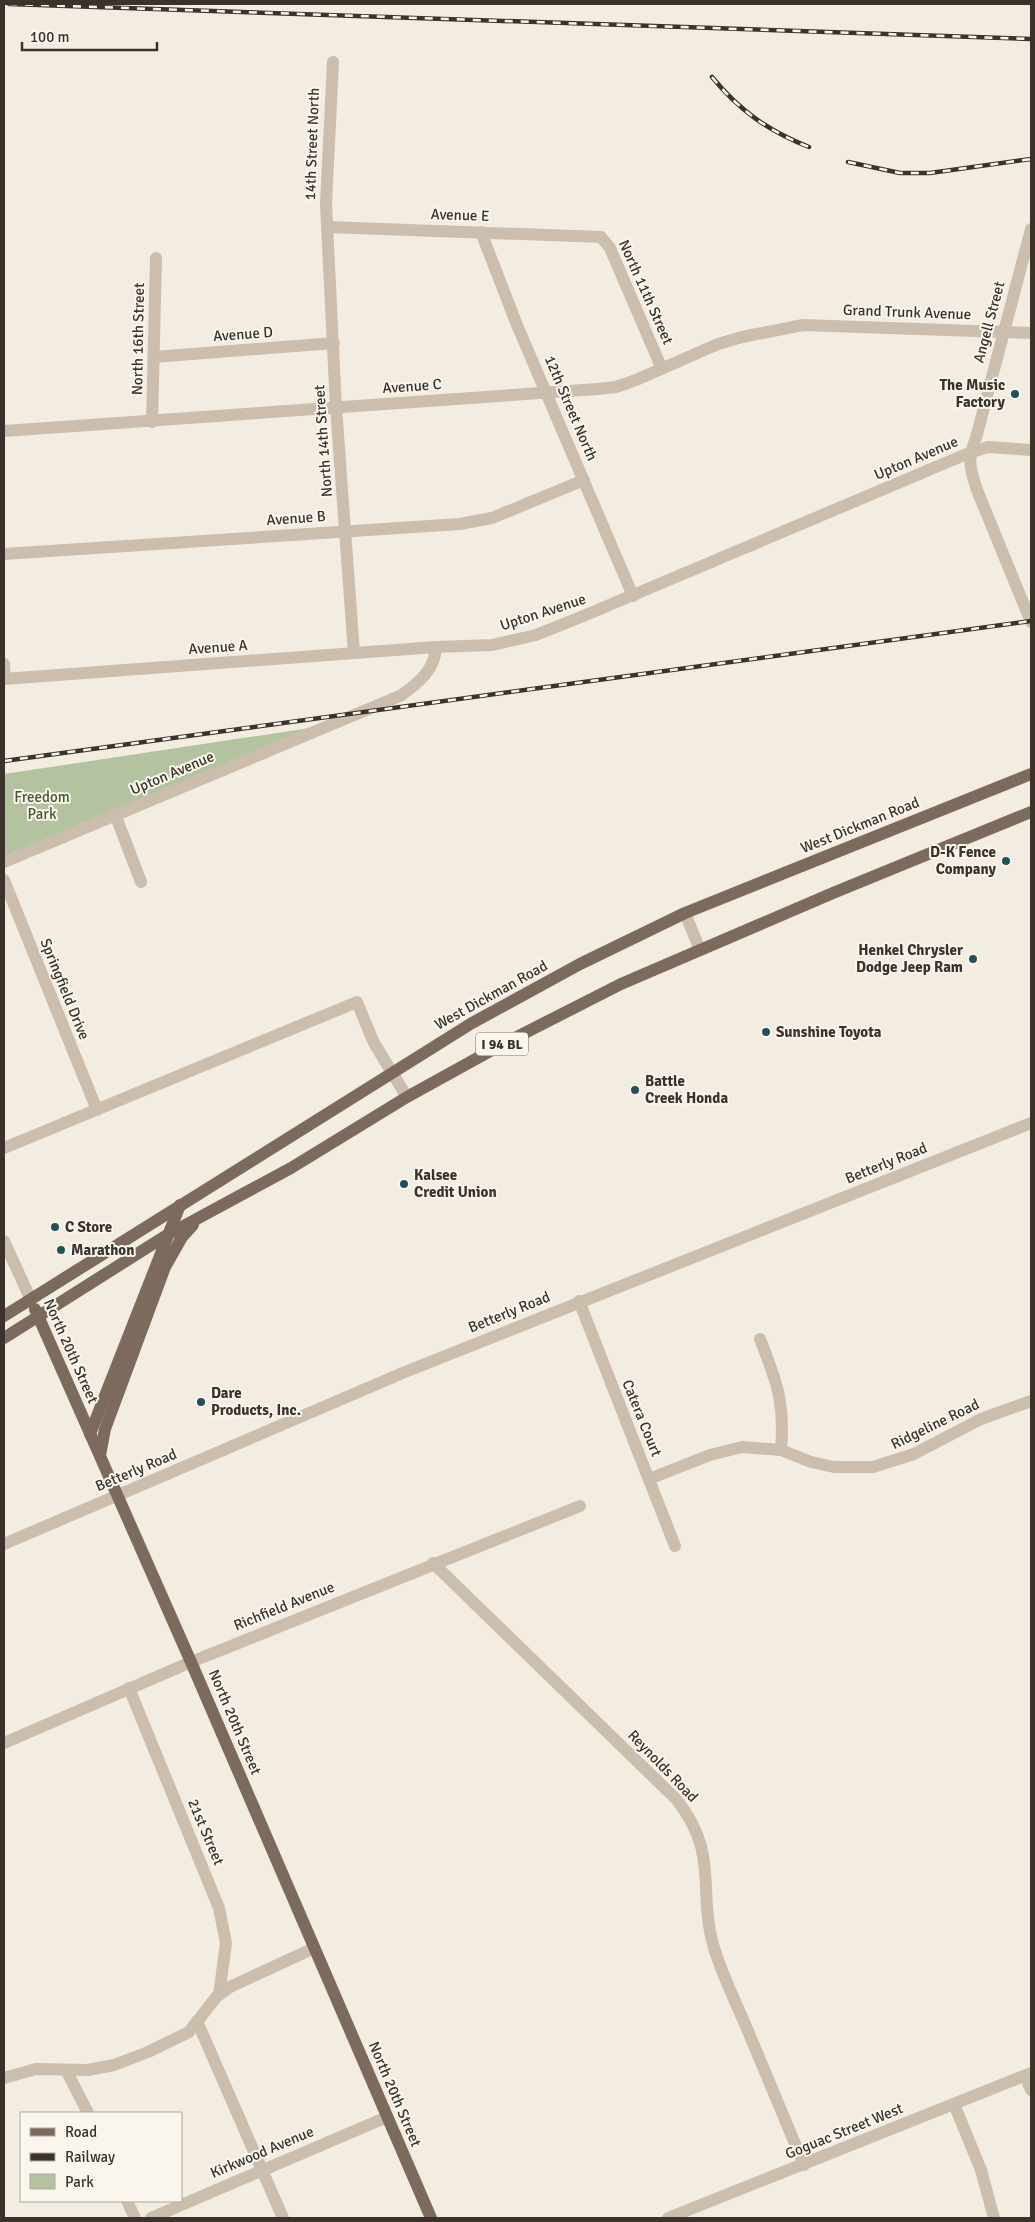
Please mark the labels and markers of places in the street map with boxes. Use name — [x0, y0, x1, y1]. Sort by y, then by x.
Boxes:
place label: The Music Factory — [939, 376, 1006, 411]
marker: The Music Factory — [1009, 388, 1021, 400]
place label: D-K Fence Company — [930, 843, 997, 878]
marker: D-K Fence Company — [1000, 855, 1012, 867]
place label: Henkel Chrysler Dodge Jeep Ram — [856, 941, 963, 976]
marker: Henkel Chrysler Dodge Jeep Ram — [967, 953, 979, 965]
place label: Sunshine Toyota — [776, 1023, 882, 1041]
marker: Sunshine Toyota — [760, 1026, 772, 1038]
place label: Battle Creek Honda — [645, 1072, 728, 1107]
marker: Battle Creek Honda — [629, 1084, 641, 1096]
place label: Kalsee Credit Union — [414, 1166, 497, 1201]
marker: Kalsee Credit Union — [398, 1178, 410, 1190]
place label: C Store — [65, 1218, 112, 1236]
marker: C Store — [49, 1221, 61, 1233]
place label: Marathon — [71, 1241, 134, 1259]
marker: Marathon — [55, 1244, 67, 1256]
place label: Dare Products, Inc. — [211, 1384, 301, 1419]
marker: Dare Products, Inc. — [195, 1396, 207, 1408]

